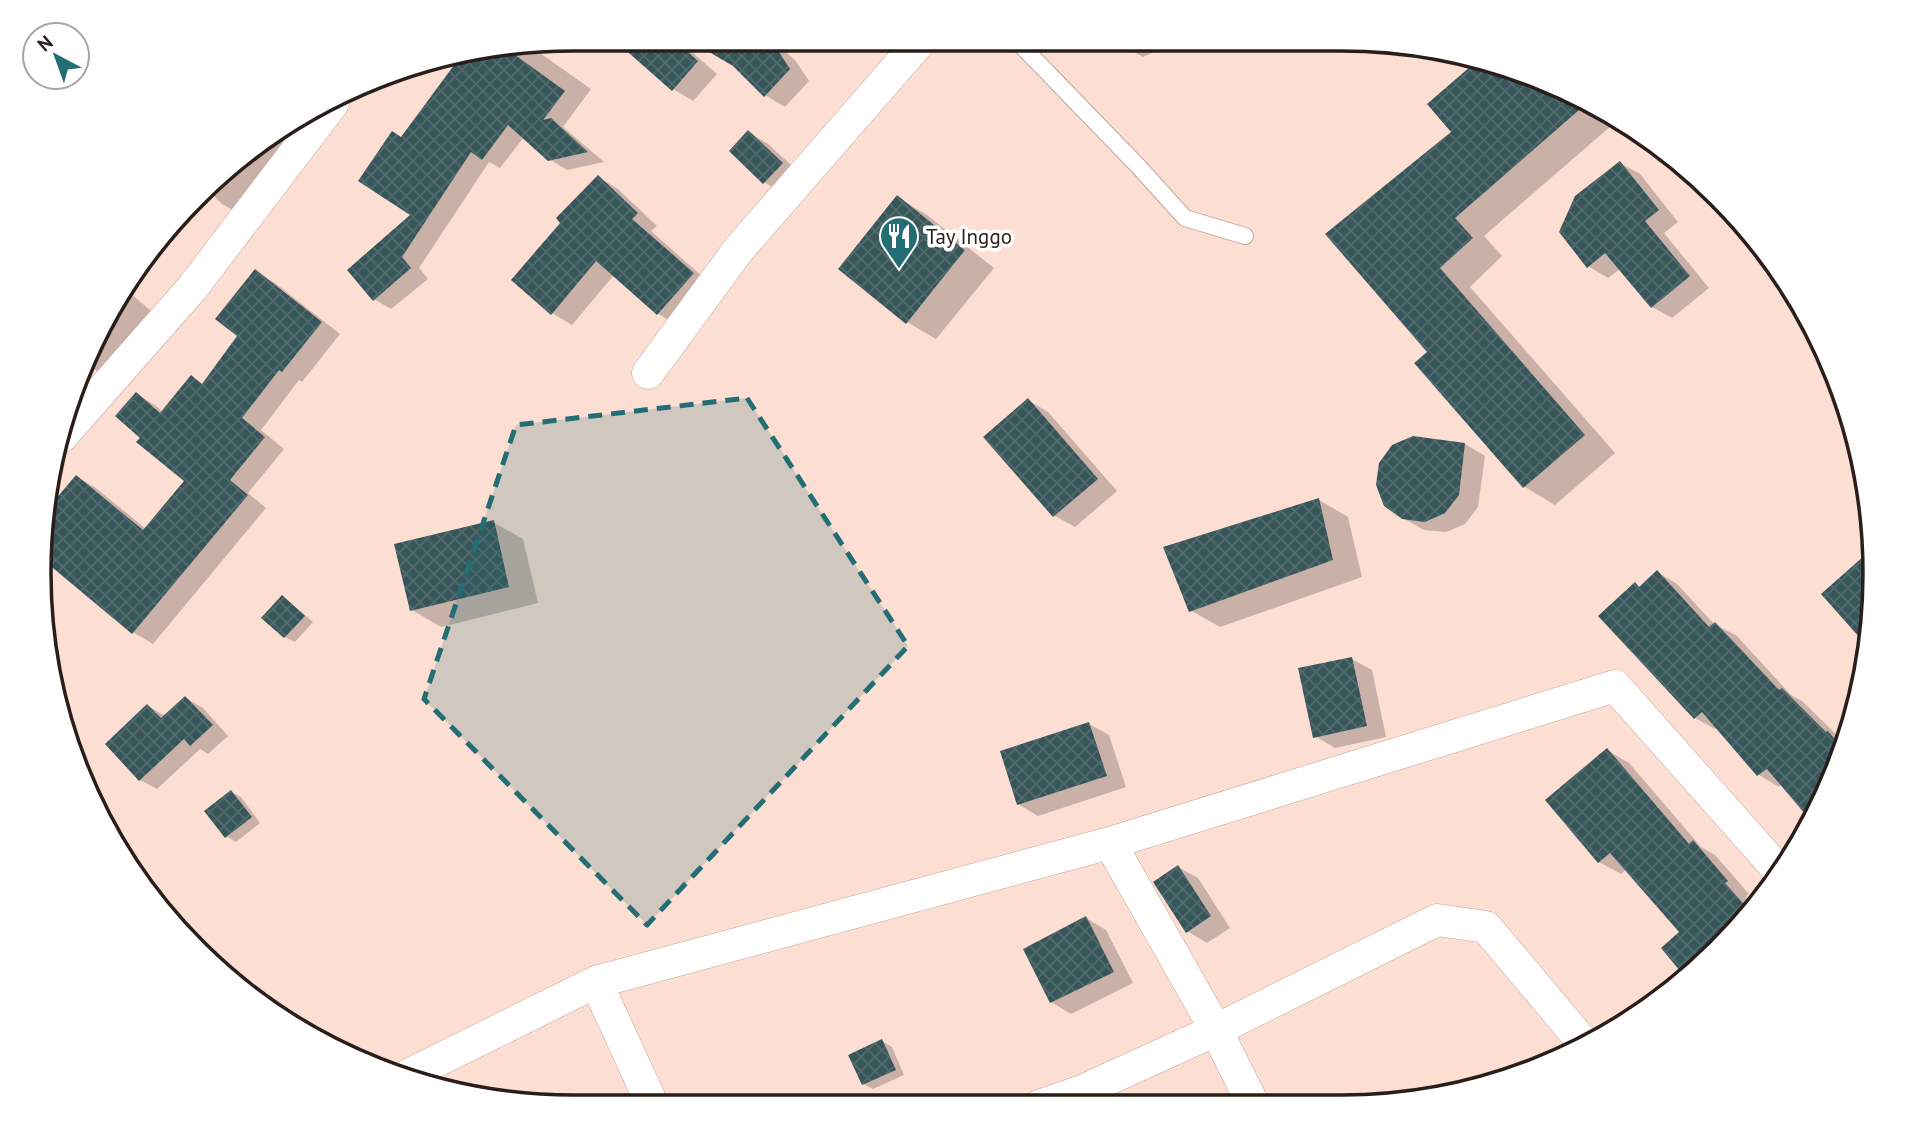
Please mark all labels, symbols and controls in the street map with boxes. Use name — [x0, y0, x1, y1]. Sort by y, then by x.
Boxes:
north arrow — [21, 21, 91, 91]
text: N — [32, 30, 57, 56]
restaurant icon: Tay Inggo — [878, 215, 920, 270]
place label: Tay Inggo — [926, 223, 1012, 250]

